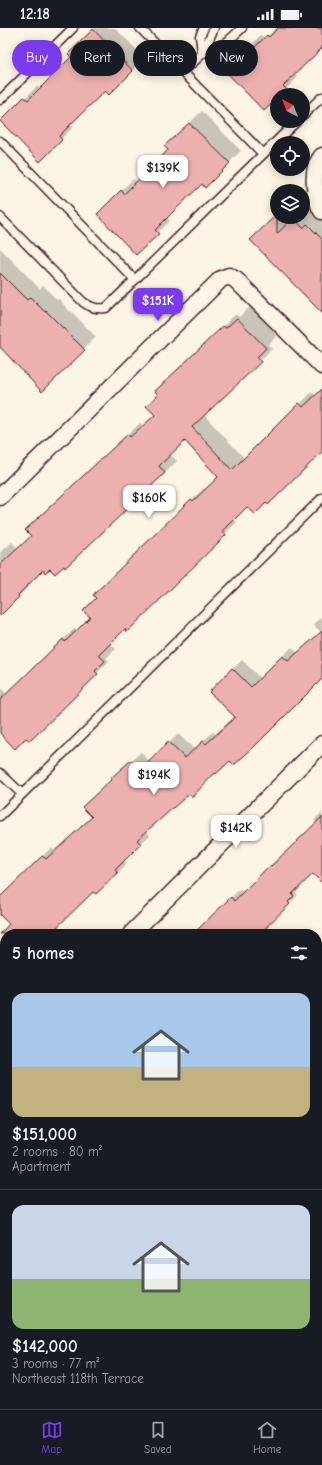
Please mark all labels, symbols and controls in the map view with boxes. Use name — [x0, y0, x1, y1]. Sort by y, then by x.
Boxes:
text: 12:18 — [20, 5, 50, 23]
chip: Buy — [12, 40, 62, 76]
chip: Rent — [70, 40, 125, 76]
chip: Filters — [133, 40, 197, 76]
chip: New — [205, 40, 258, 76]
north arrow — [270, 88, 310, 128]
map controls — [270, 88, 310, 224]
button: locate — [270, 136, 310, 176]
pin: $139K — [135, 155, 191, 189]
text: $139K — [146, 160, 180, 175]
button: layers — [270, 184, 310, 224]
pin: $151K — [130, 288, 186, 322]
text: $151K — [142, 293, 174, 308]
pin: $160K — [121, 485, 177, 519]
text: $160K — [132, 490, 166, 505]
pin: $194K — [126, 762, 182, 796]
text: $194K — [137, 767, 171, 782]
pin: $142K — [208, 815, 264, 849]
text: $142K — [220, 820, 252, 835]
icon: filters — [288, 942, 310, 964]
text: 5 homes — [12, 944, 74, 963]
icon: home — [125, 1019, 197, 1091]
text: $151,000 — [12, 1125, 77, 1144]
text: 2 rooms · 80 m² — [12, 1144, 102, 1159]
text: Apartment — [12, 1159, 70, 1174]
icon: home — [125, 1231, 197, 1303]
text: $142,000 — [12, 1337, 78, 1356]
text: 3 rooms · 77 m² — [12, 1356, 99, 1371]
text: Northeast 118th Terrace — [12, 1371, 144, 1386]
tab: Map — [41, 1419, 63, 1456]
tab: Saved — [144, 1419, 172, 1456]
tab: Home — [253, 1419, 281, 1456]

